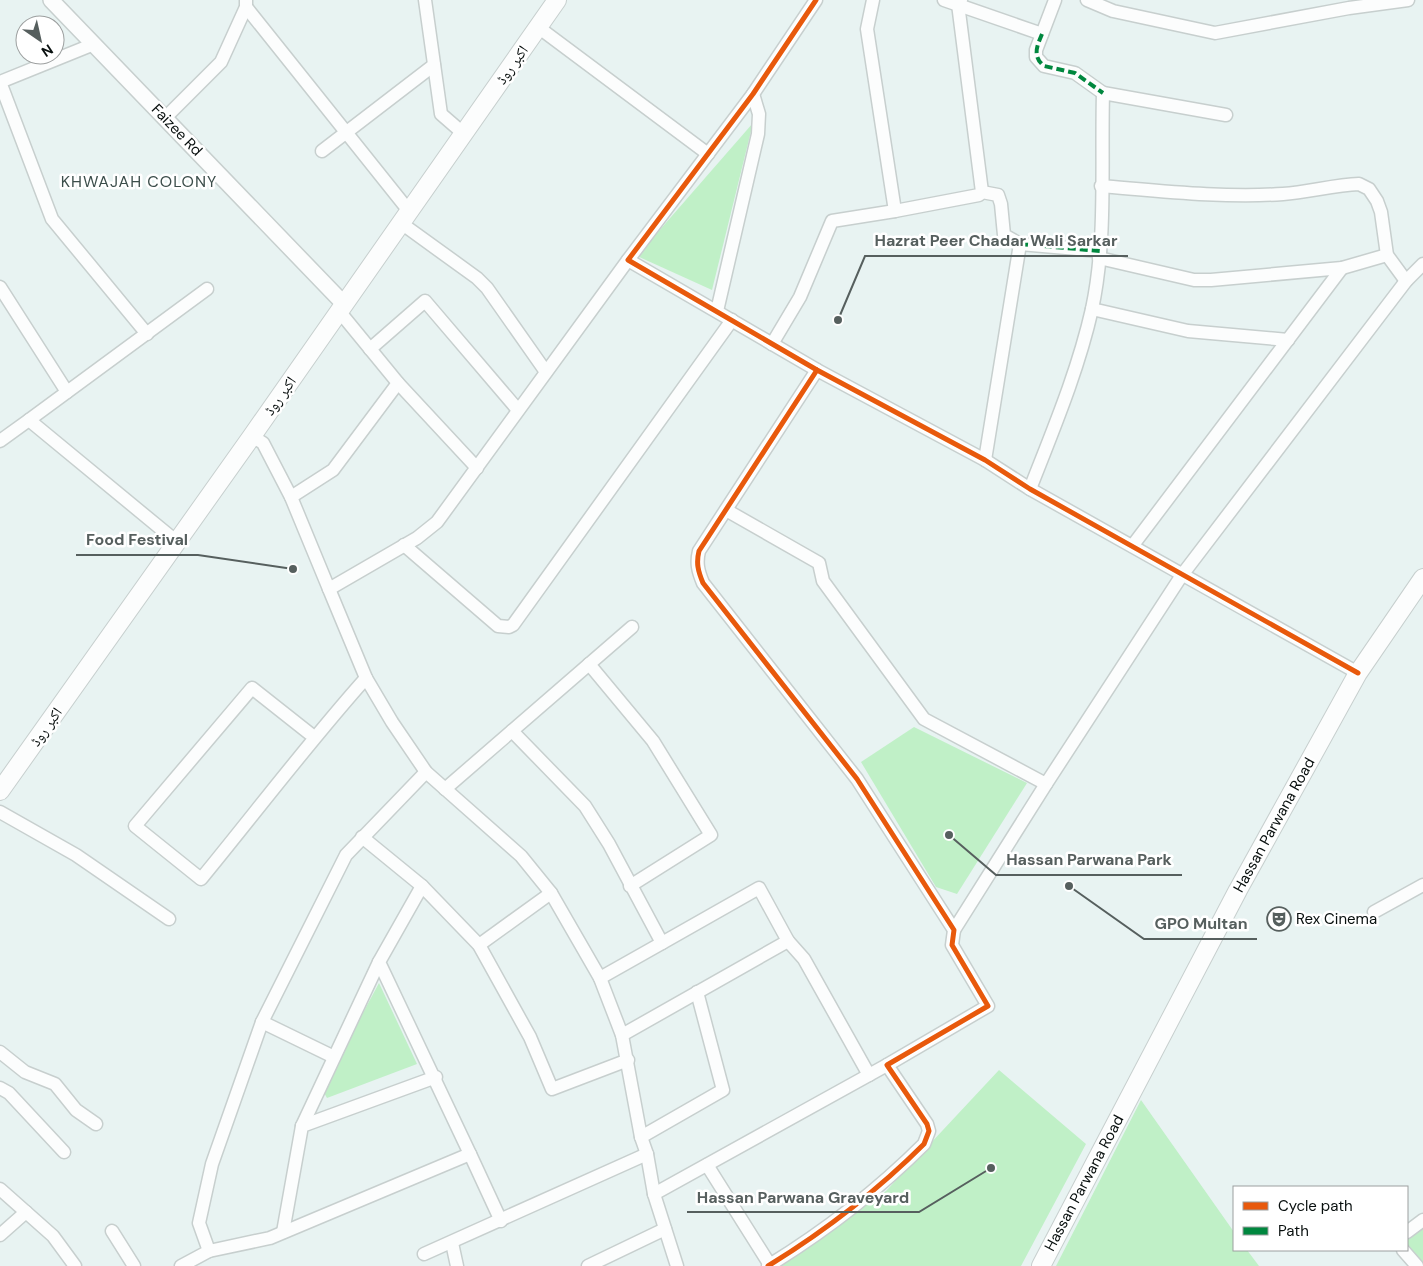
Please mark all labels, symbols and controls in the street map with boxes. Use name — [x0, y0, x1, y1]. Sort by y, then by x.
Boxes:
north arrow — [15, 15, 65, 65]
text: N — [38, 40, 57, 61]
street label: اکبر روڈ — [491, 42, 533, 88]
street label: Faizee Rd — [147, 100, 207, 160]
district label: KHWAJAH COLONY — [61, 171, 217, 192]
callout: Hazrat Peer Chadar Wali Sarkar — [865, 225, 1128, 256]
text: Hazrat Peer Chadar Wali Sarkar — [875, 230, 1118, 251]
street label: اکبر روڈ — [259, 373, 301, 419]
callout: Food Festival — [76, 524, 198, 555]
text: Food Festival — [86, 529, 188, 550]
street label: اکبر روڈ — [25, 704, 67, 750]
street label: Hassan Parwana Road — [1229, 754, 1319, 896]
callout: Hassan Parwana Park — [996, 844, 1182, 875]
text: Hassan Parwana Park — [1006, 849, 1173, 870]
theatre icon: Rex Cinema — [1266, 906, 1292, 932]
callout: GPO Multan — [1144, 908, 1257, 939]
place label: Rex Cinema — [1296, 909, 1377, 929]
text: GPO Multan — [1154, 913, 1248, 934]
street label: Hassan Parwana Road — [1040, 1112, 1128, 1254]
callout: Hassan Parwana Graveyard — [687, 1181, 919, 1212]
legend — [1233, 1186, 1408, 1251]
text: Hassan Parwana Graveyard — [697, 1187, 909, 1208]
text: Cycle path — [1278, 1196, 1353, 1216]
text: Path — [1278, 1221, 1309, 1241]

